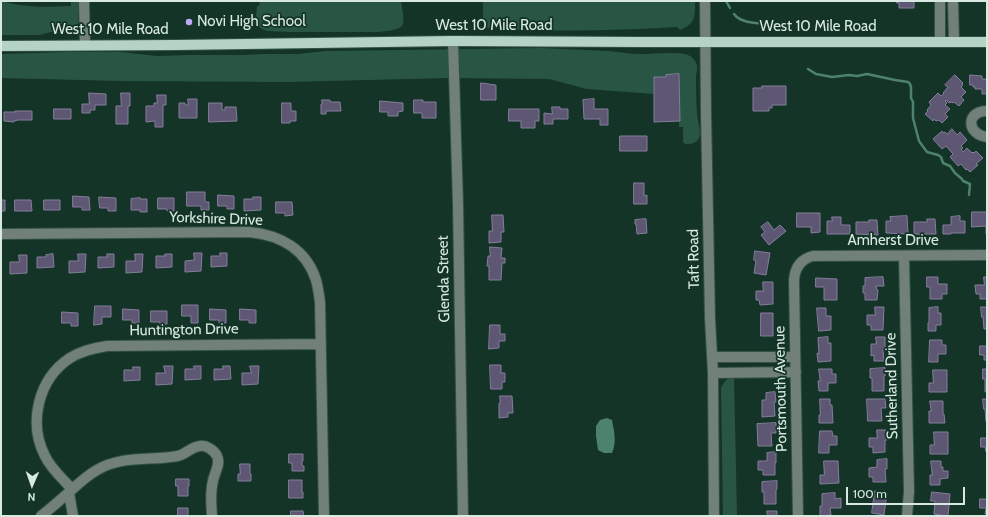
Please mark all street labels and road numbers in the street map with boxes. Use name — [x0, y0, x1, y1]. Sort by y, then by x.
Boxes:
street label: West 10 Mile Road — [436, 17, 552, 35]
street label: West 10 Mile Road — [760, 18, 876, 36]
street label: West 10 Mile Road — [52, 21, 168, 39]
street label: Yorkshire Drive — [169, 208, 263, 230]
street label: Taft Road — [684, 229, 704, 289]
street label: Amherst Drive — [847, 232, 939, 250]
street label: Glenda Street — [434, 235, 454, 323]
street label: Huntington Drive — [129, 320, 239, 340]
street label: Portsmouth Avenue — [771, 326, 791, 452]
street label: Sutherland Drive — [882, 333, 902, 439]

